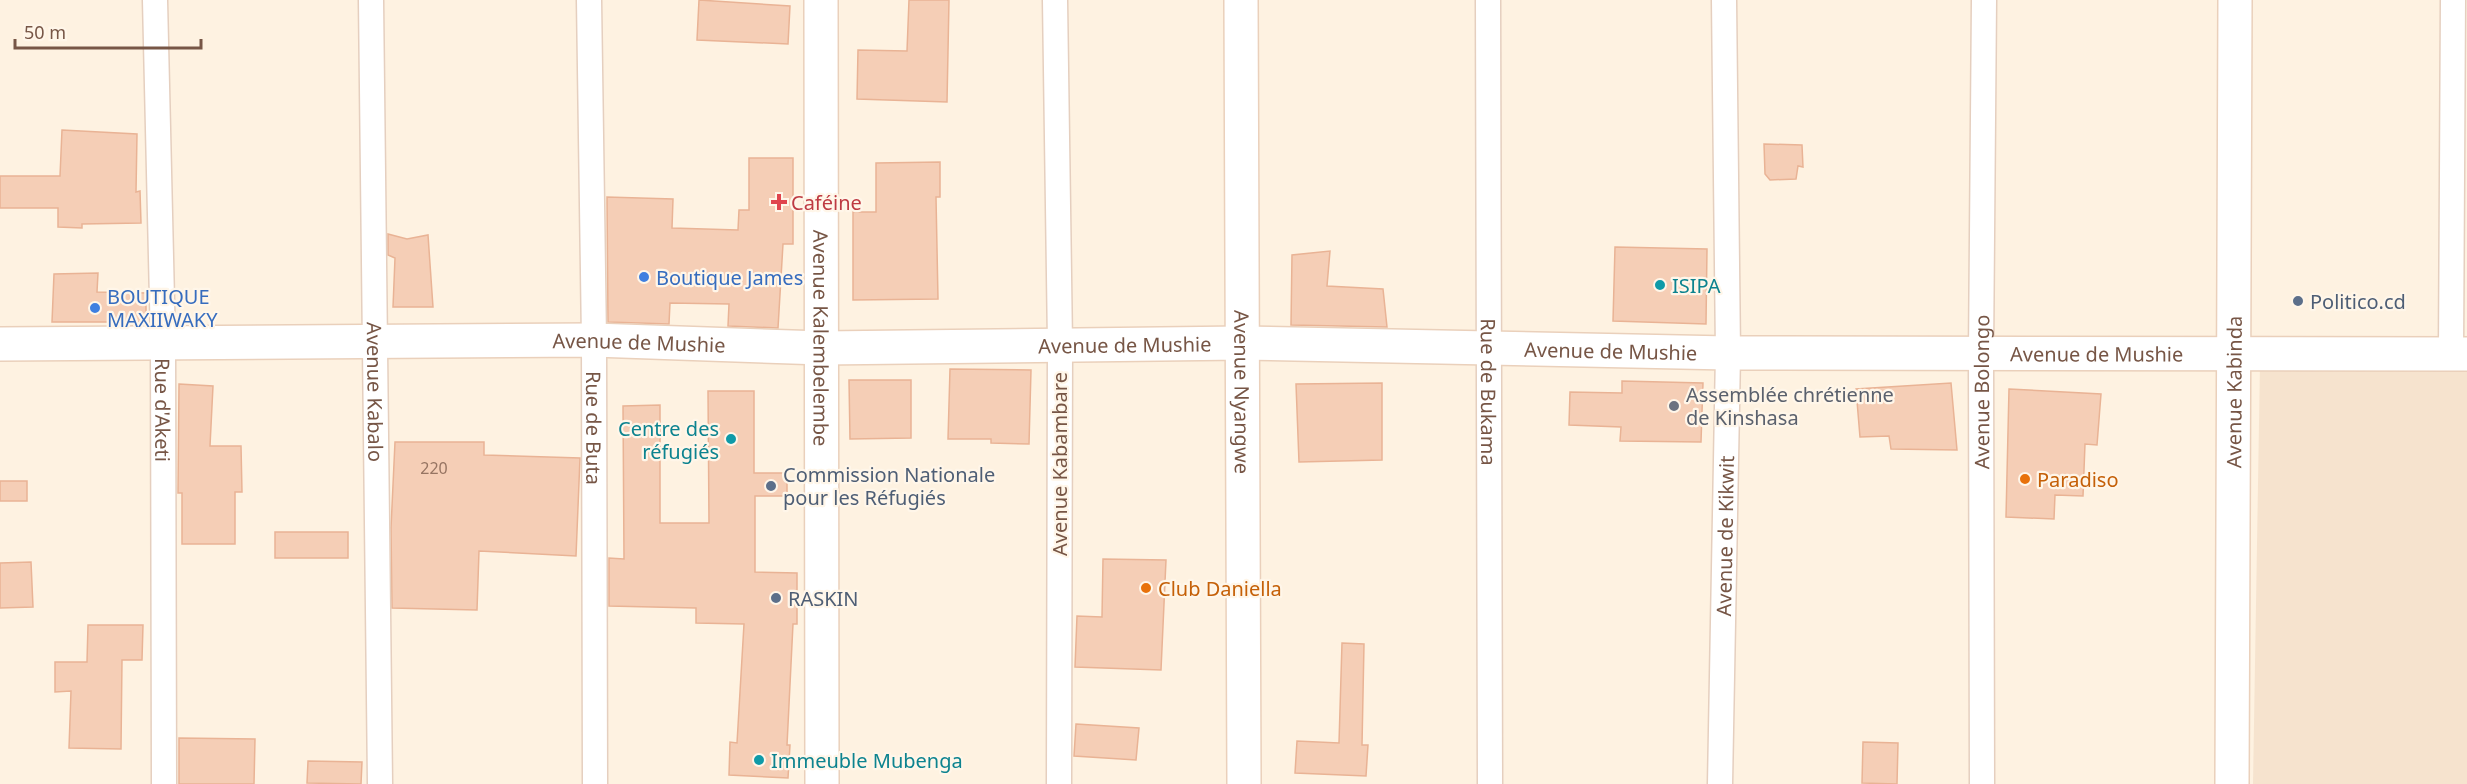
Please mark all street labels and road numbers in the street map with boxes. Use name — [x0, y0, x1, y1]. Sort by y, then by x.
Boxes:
street label: Avenue Kalembelembe — [808, 230, 835, 446]
street label: Avenue Nyangwe — [1229, 310, 1256, 474]
street label: Avenue Bolongo — [1967, 315, 1995, 469]
street label: Avenue Kabinda — [2220, 316, 2247, 468]
street label: Rue de Bukama — [1475, 318, 1503, 466]
street label: Avenue Kabalo — [361, 322, 390, 462]
street label: Avenue de Mushie — [552, 326, 726, 358]
street label: Avenue de Mushie — [1038, 330, 1212, 359]
street label: Avenue de Mushie — [1524, 335, 1698, 366]
street label: Avenue de Mushie — [2010, 340, 2183, 367]
street label: Rue d'Aketi — [150, 358, 177, 462]
street label: Rue de Buta — [581, 371, 608, 485]
street label: Avenue Kabambare — [1046, 372, 1073, 556]
street label: Avenue de Kikwit — [1710, 455, 1740, 617]

